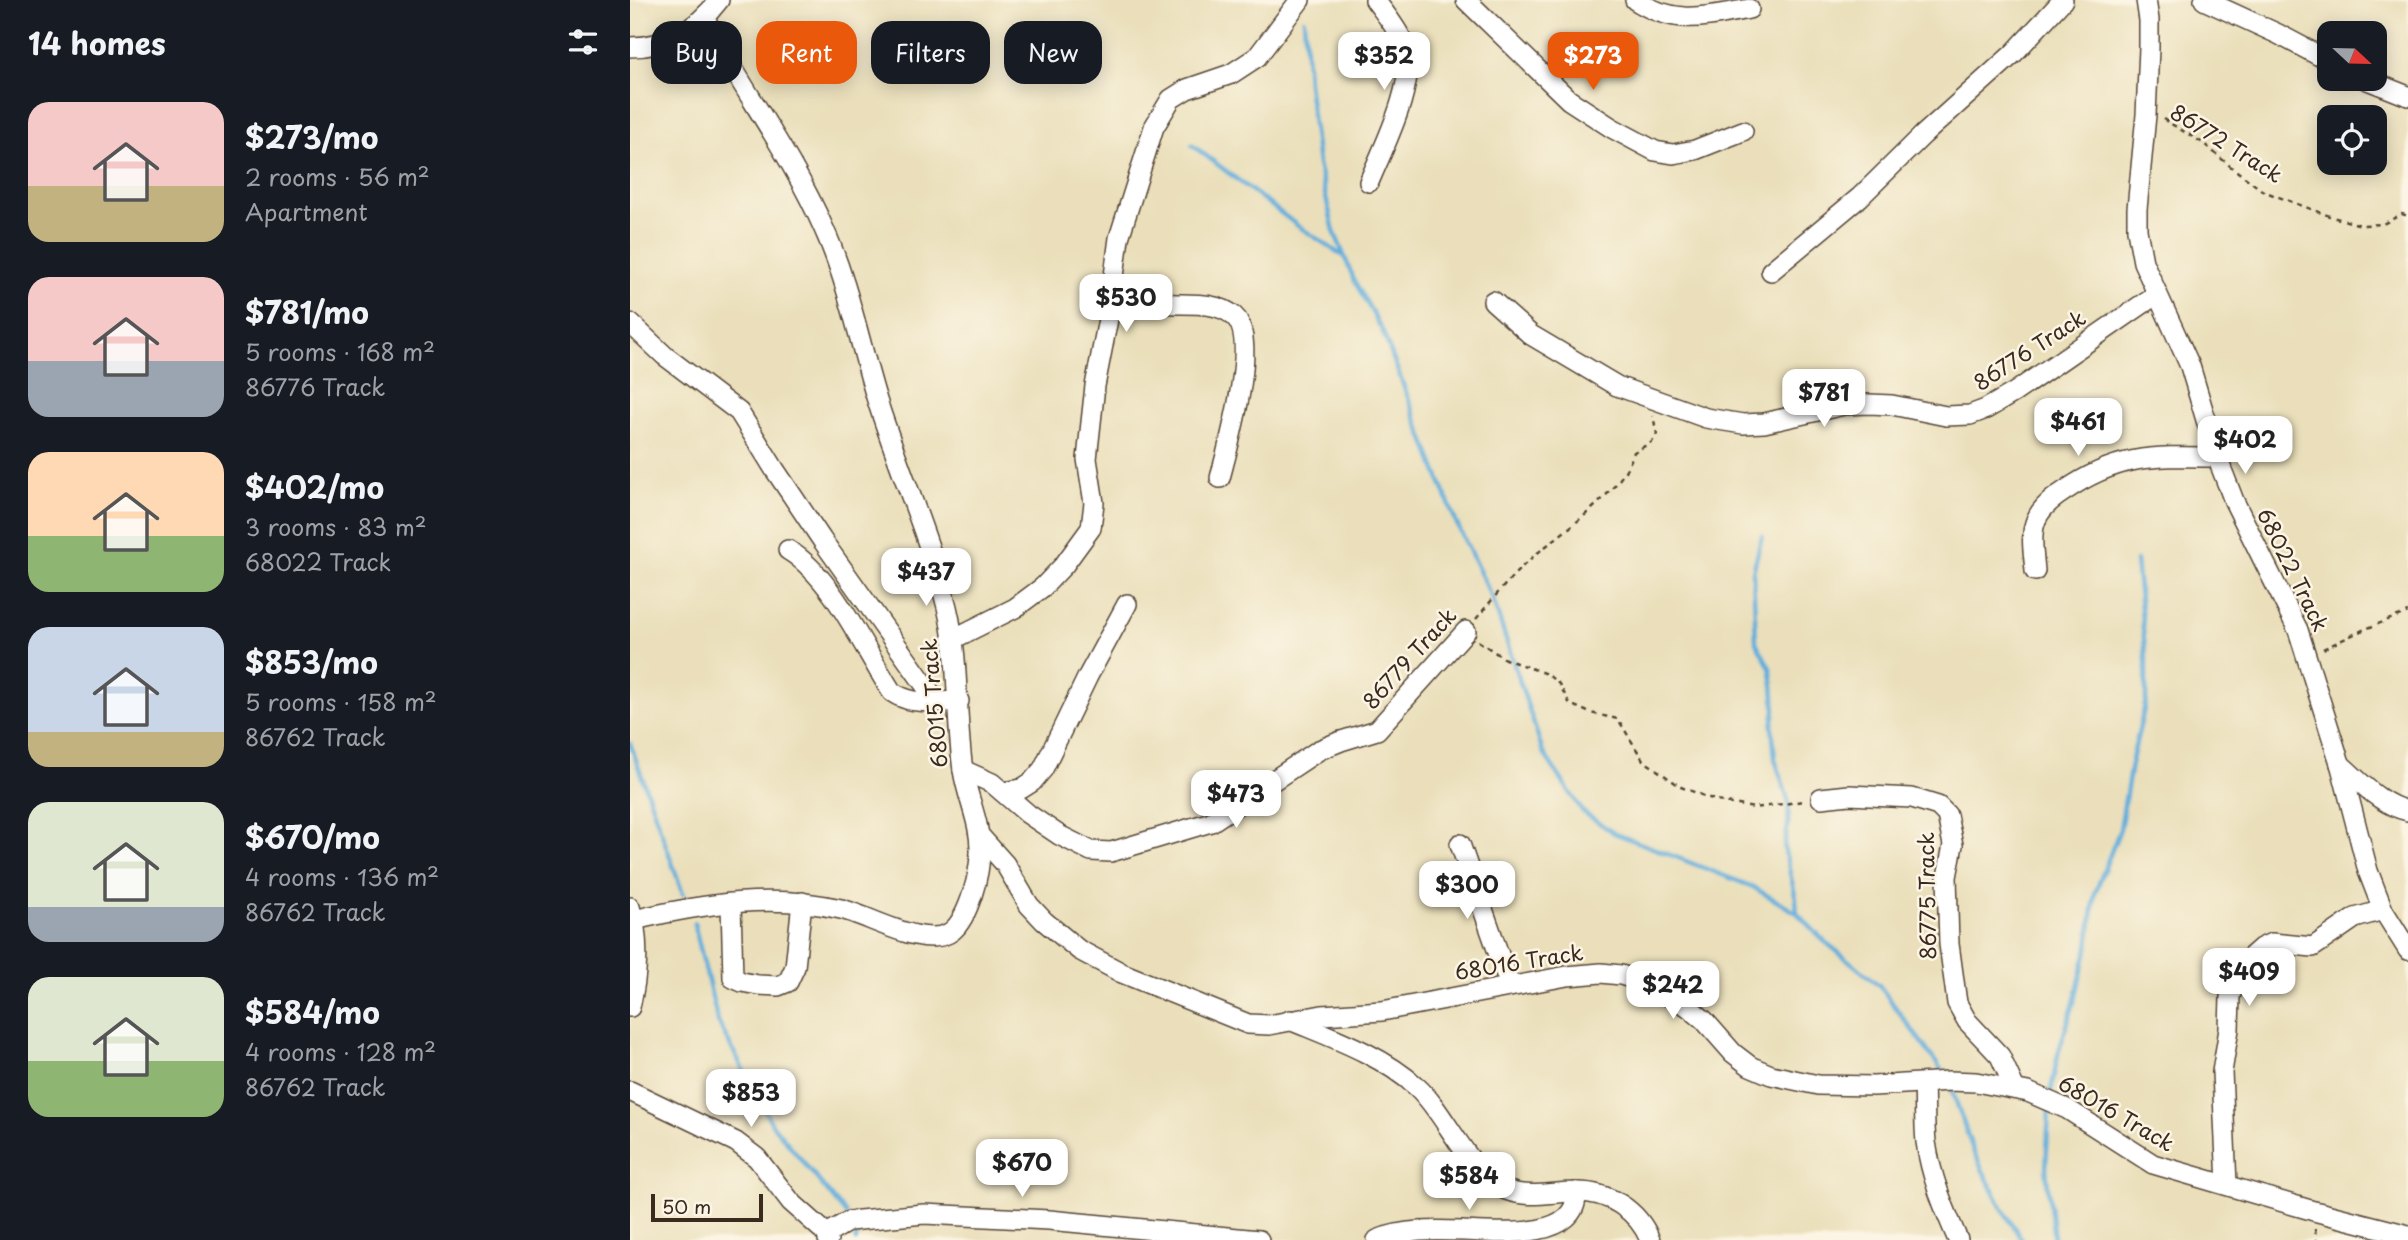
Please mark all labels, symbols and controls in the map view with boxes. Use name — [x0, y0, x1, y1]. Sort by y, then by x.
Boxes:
text: 14 homes — [28, 20, 166, 65]
chip: Buy — [651, 21, 742, 84]
chip: Rent — [756, 21, 857, 84]
chip: Filters — [871, 21, 990, 84]
chip: New — [1004, 21, 1102, 84]
north arrow — [2317, 21, 2387, 91]
map controls — [2317, 21, 2387, 175]
icon: filters — [564, 23, 602, 61]
pin: $352 — [1343, 32, 1425, 92]
pin: $273 — [1552, 32, 1634, 92]
text: $352 — [1354, 37, 1414, 72]
text: $273 — [1564, 37, 1622, 72]
street label: 86772 Track — [2165, 95, 2290, 190]
button: locate — [2317, 105, 2387, 175]
text: $273/mo — [245, 114, 378, 159]
icon: home — [84, 130, 168, 214]
text: 2 rooms · 56 m² — [245, 159, 430, 194]
text: Apartment — [245, 194, 368, 229]
pin: $530 — [1085, 274, 1167, 334]
text: $530 — [1095, 279, 1157, 314]
text: $781/mo — [245, 289, 369, 334]
street label: 86776 Track — [1966, 301, 2092, 398]
icon: home — [84, 305, 168, 389]
text: 5 rooms · 168 m² — [245, 334, 435, 369]
text: 86776 Track — [245, 369, 385, 404]
pin: $781 — [1783, 370, 1865, 429]
text: $781 — [1798, 374, 1850, 409]
pin: $461 — [2037, 398, 2119, 458]
text: $461 — [2050, 403, 2106, 438]
pin: $402 — [2204, 416, 2286, 476]
text: $402 — [2213, 421, 2277, 456]
text: $402/mo — [245, 464, 384, 509]
icon: home — [84, 480, 168, 564]
street label: 68022 Track — [2250, 502, 2337, 636]
text: 3 rooms · 83 m² — [245, 509, 427, 544]
text: 68022 Track — [245, 544, 391, 579]
pin: $437 — [885, 548, 967, 608]
text: $437 — [897, 553, 955, 588]
street label: 86779 Track — [1354, 600, 1463, 716]
street label: 68015 Track — [911, 637, 955, 769]
text: $853/mo — [245, 639, 378, 684]
icon: home — [84, 655, 168, 739]
text: 5 rooms · 158 m² — [245, 684, 437, 719]
text: 86762 Track — [245, 719, 386, 754]
pin: $473 — [1195, 770, 1277, 830]
text: $473 — [1207, 775, 1265, 810]
text: $670/mo — [245, 814, 380, 859]
icon: home — [84, 830, 168, 914]
street label: 86775 Track — [1909, 832, 1943, 960]
text: 4 rooms · 136 m² — [245, 859, 439, 894]
pin: $300 — [1426, 862, 1508, 921]
text: $300 — [1435, 866, 1499, 901]
text: 86762 Track — [245, 894, 386, 929]
street label: 68016 Track — [1452, 935, 1585, 987]
pin: $409 — [2208, 948, 2290, 1008]
text: $409 — [2218, 953, 2280, 988]
pin: $242 — [1632, 962, 1714, 1021]
text: $242 — [1642, 966, 1704, 1001]
text: $584/mo — [245, 989, 380, 1034]
icon: home — [84, 1005, 168, 1089]
text: 4 rooms · 128 m² — [245, 1034, 436, 1069]
street label: 68016 Track — [2053, 1066, 2181, 1159]
text: 86762 Track — [245, 1069, 386, 1104]
pin: $853 — [710, 1070, 792, 1129]
text: $853 — [722, 1074, 780, 1109]
pin: $670 — [981, 1140, 1063, 1199]
text: $670 — [992, 1144, 1052, 1179]
pin: $584 — [1428, 1152, 1510, 1212]
text: $584 — [1439, 1157, 1499, 1192]
scale bar — [651, 1191, 763, 1223]
text: 50 m — [662, 1192, 711, 1220]

